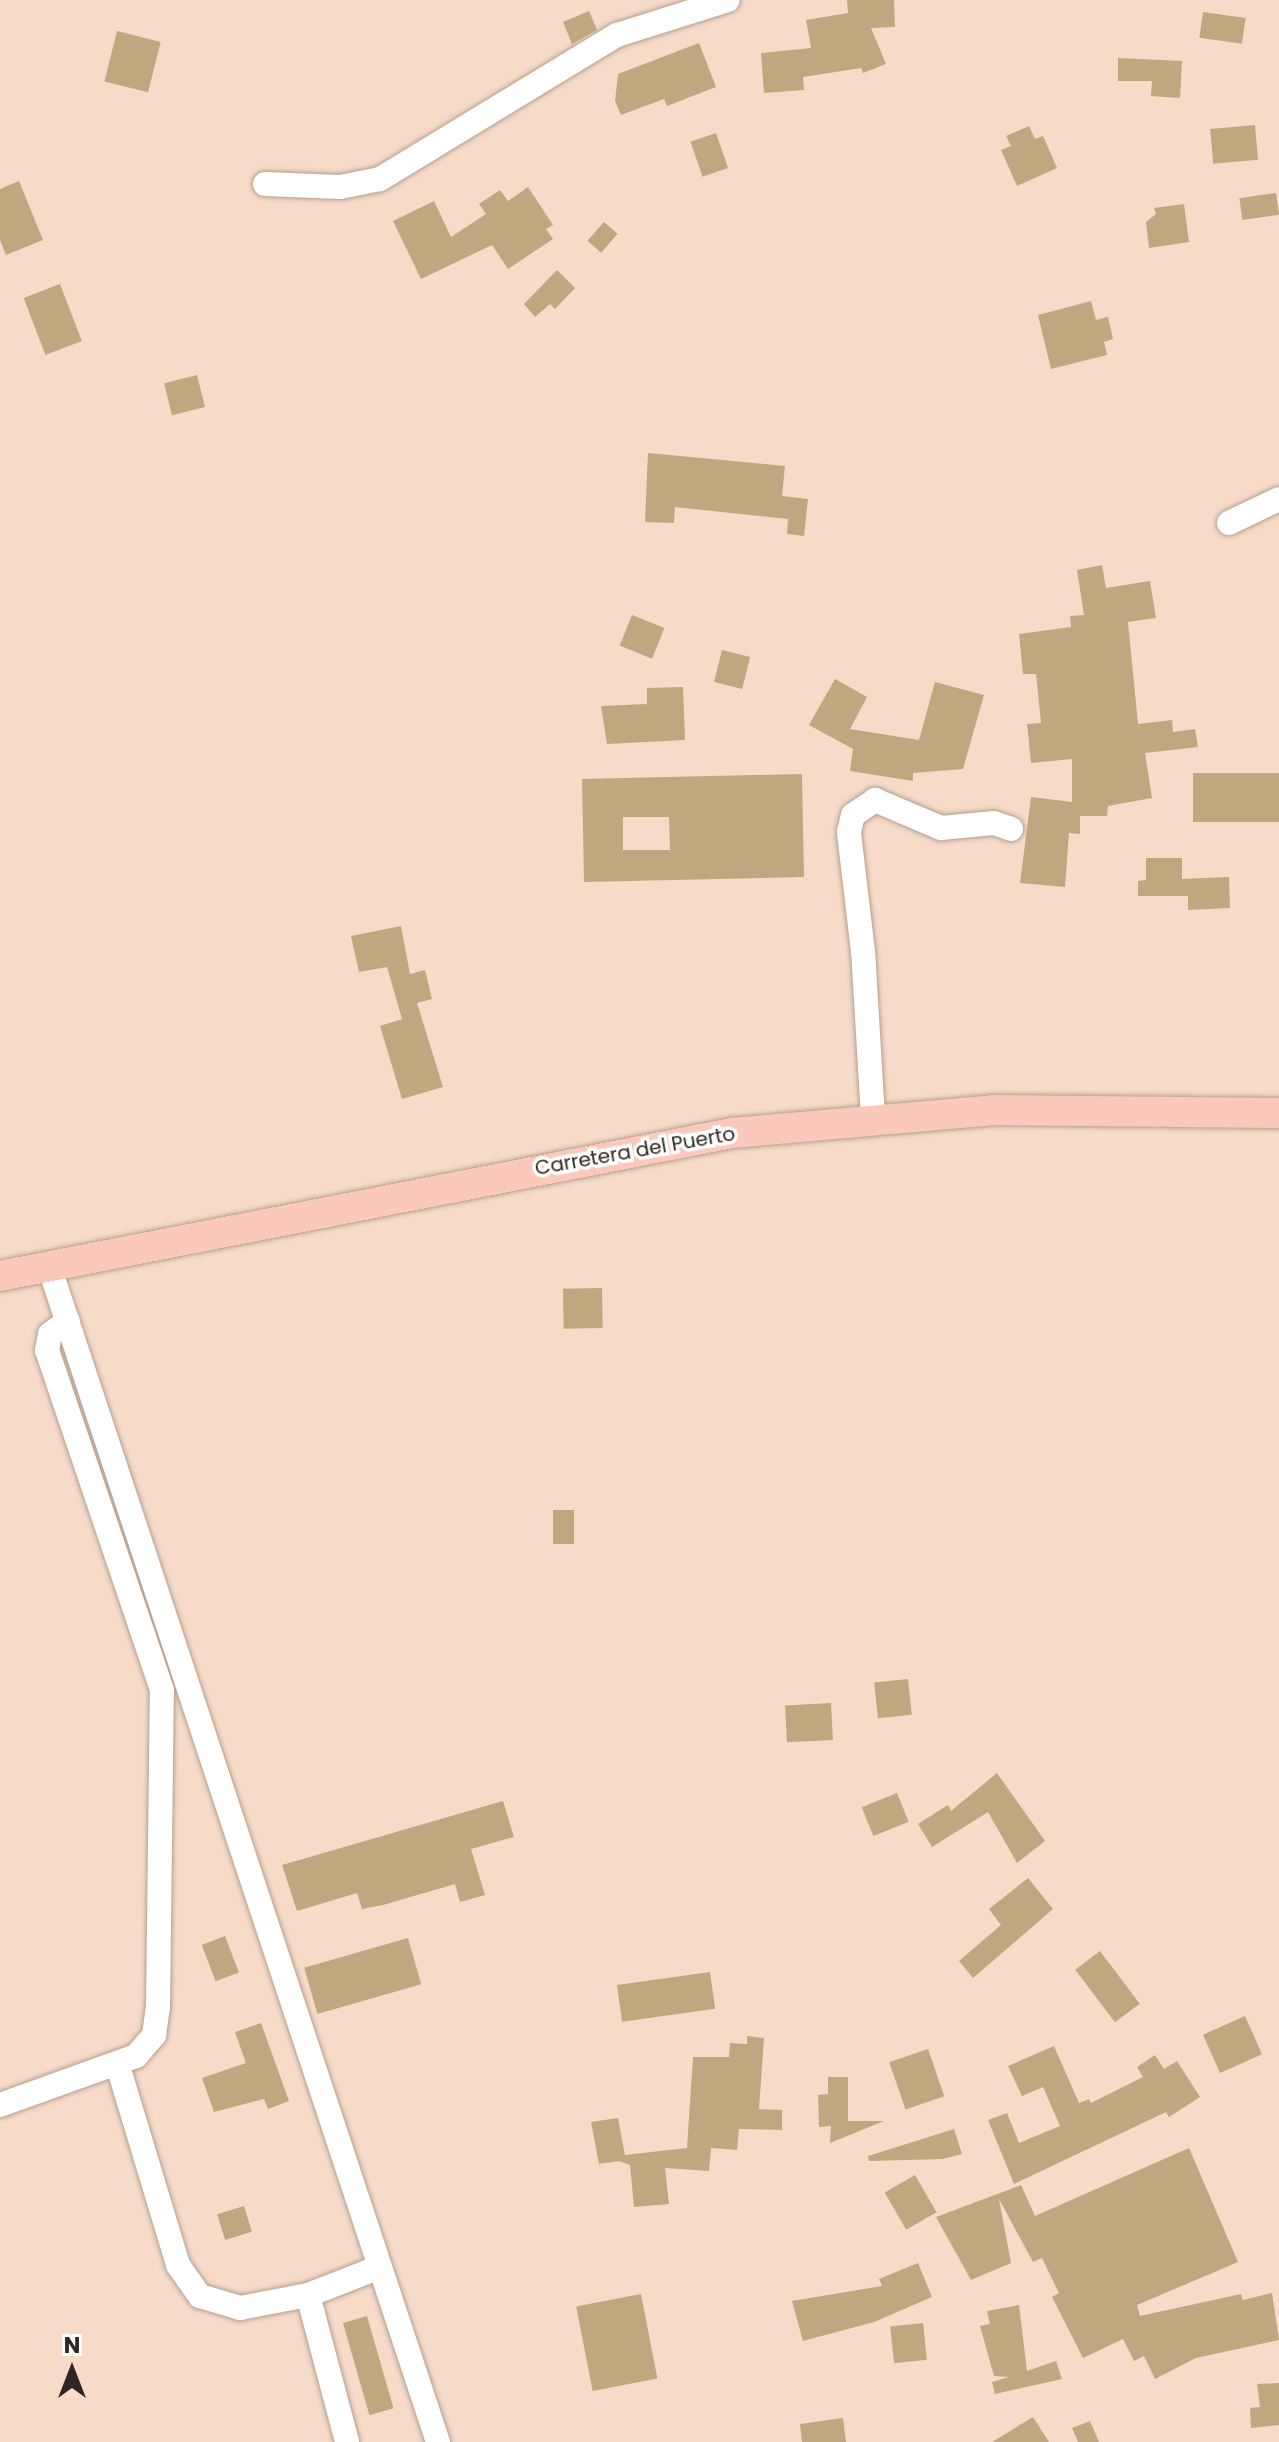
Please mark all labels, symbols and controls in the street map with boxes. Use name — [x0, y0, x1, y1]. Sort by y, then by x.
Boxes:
street label: Carretera del Puerto — [533, 1122, 737, 1180]
north arrow — [32, 2330, 112, 2410]
text: N — [64, 2330, 80, 2361]

